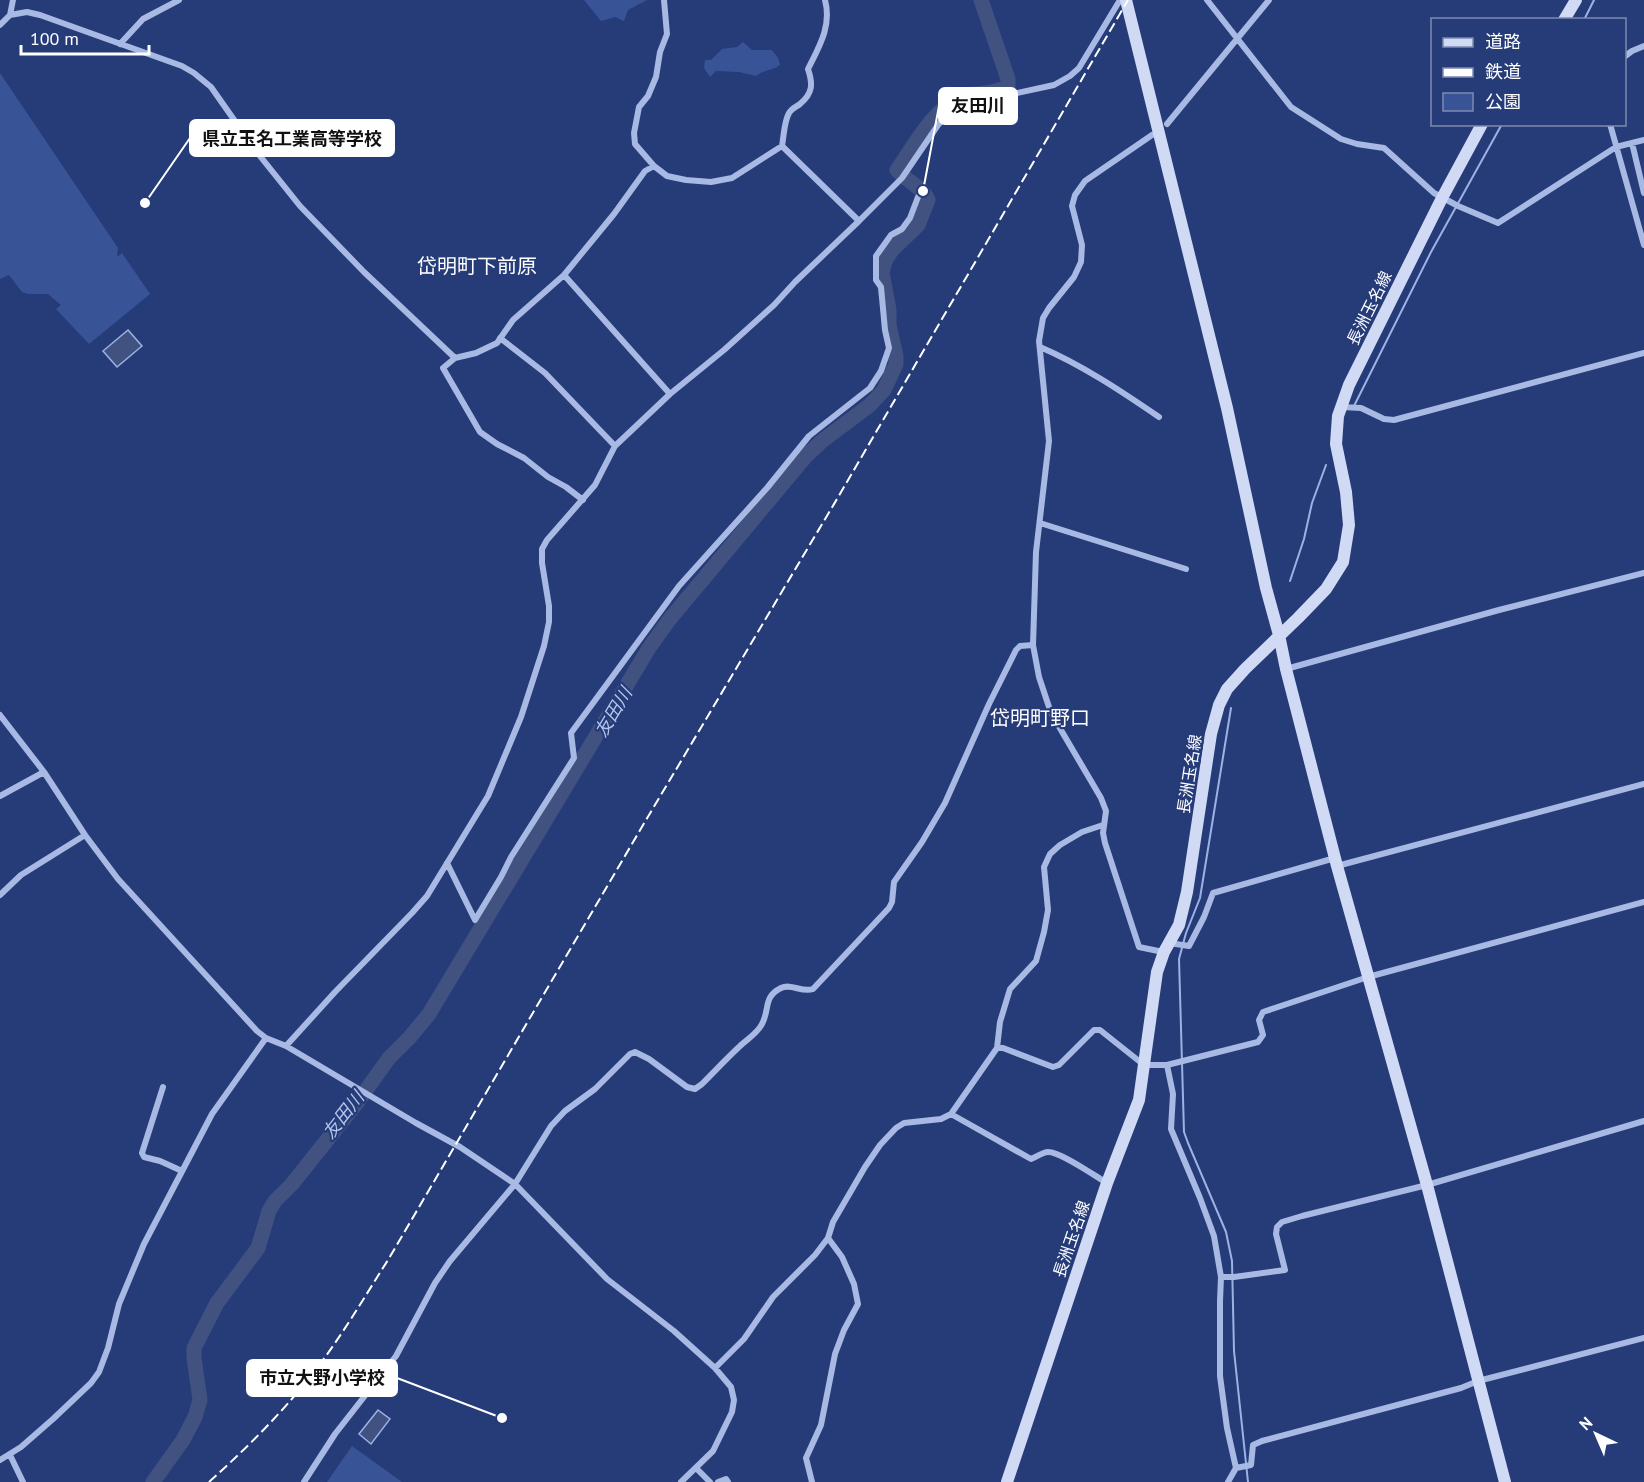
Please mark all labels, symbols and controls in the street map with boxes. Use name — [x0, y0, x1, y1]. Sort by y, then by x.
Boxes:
scale bar — [21, 18, 148, 56]
legend — [1431, 18, 1626, 126]
text: 100 m — [30, 27, 79, 50]
text: 道路 — [1485, 30, 1521, 53]
text: 鉄道 — [1485, 60, 1521, 83]
callout: 友田川 — [939, 88, 1017, 124]
text: 公園 — [1485, 90, 1521, 113]
text: 友田川 — [951, 94, 1005, 117]
callout: 県立玉名工業高等学校 — [190, 120, 394, 156]
text: 県立玉名工業高等学校 — [202, 127, 382, 150]
district label: 岱明町下前原 — [417, 253, 537, 279]
street label: 長洲玉名線 — [1342, 268, 1396, 348]
water label: 友田川 — [589, 681, 638, 741]
district label: 岱明町野口 — [990, 705, 1090, 731]
street label: 長洲玉名線 — [1173, 733, 1205, 815]
water label: 友田川 — [317, 1085, 370, 1143]
street label: 長洲玉名線 — [1049, 1198, 1093, 1280]
callout: 市立大野小学校 — [247, 1360, 397, 1396]
text: 市立大野小学校 — [259, 1366, 385, 1389]
north arrow — [1566, 1404, 1626, 1464]
text: N — [1575, 1412, 1596, 1434]

